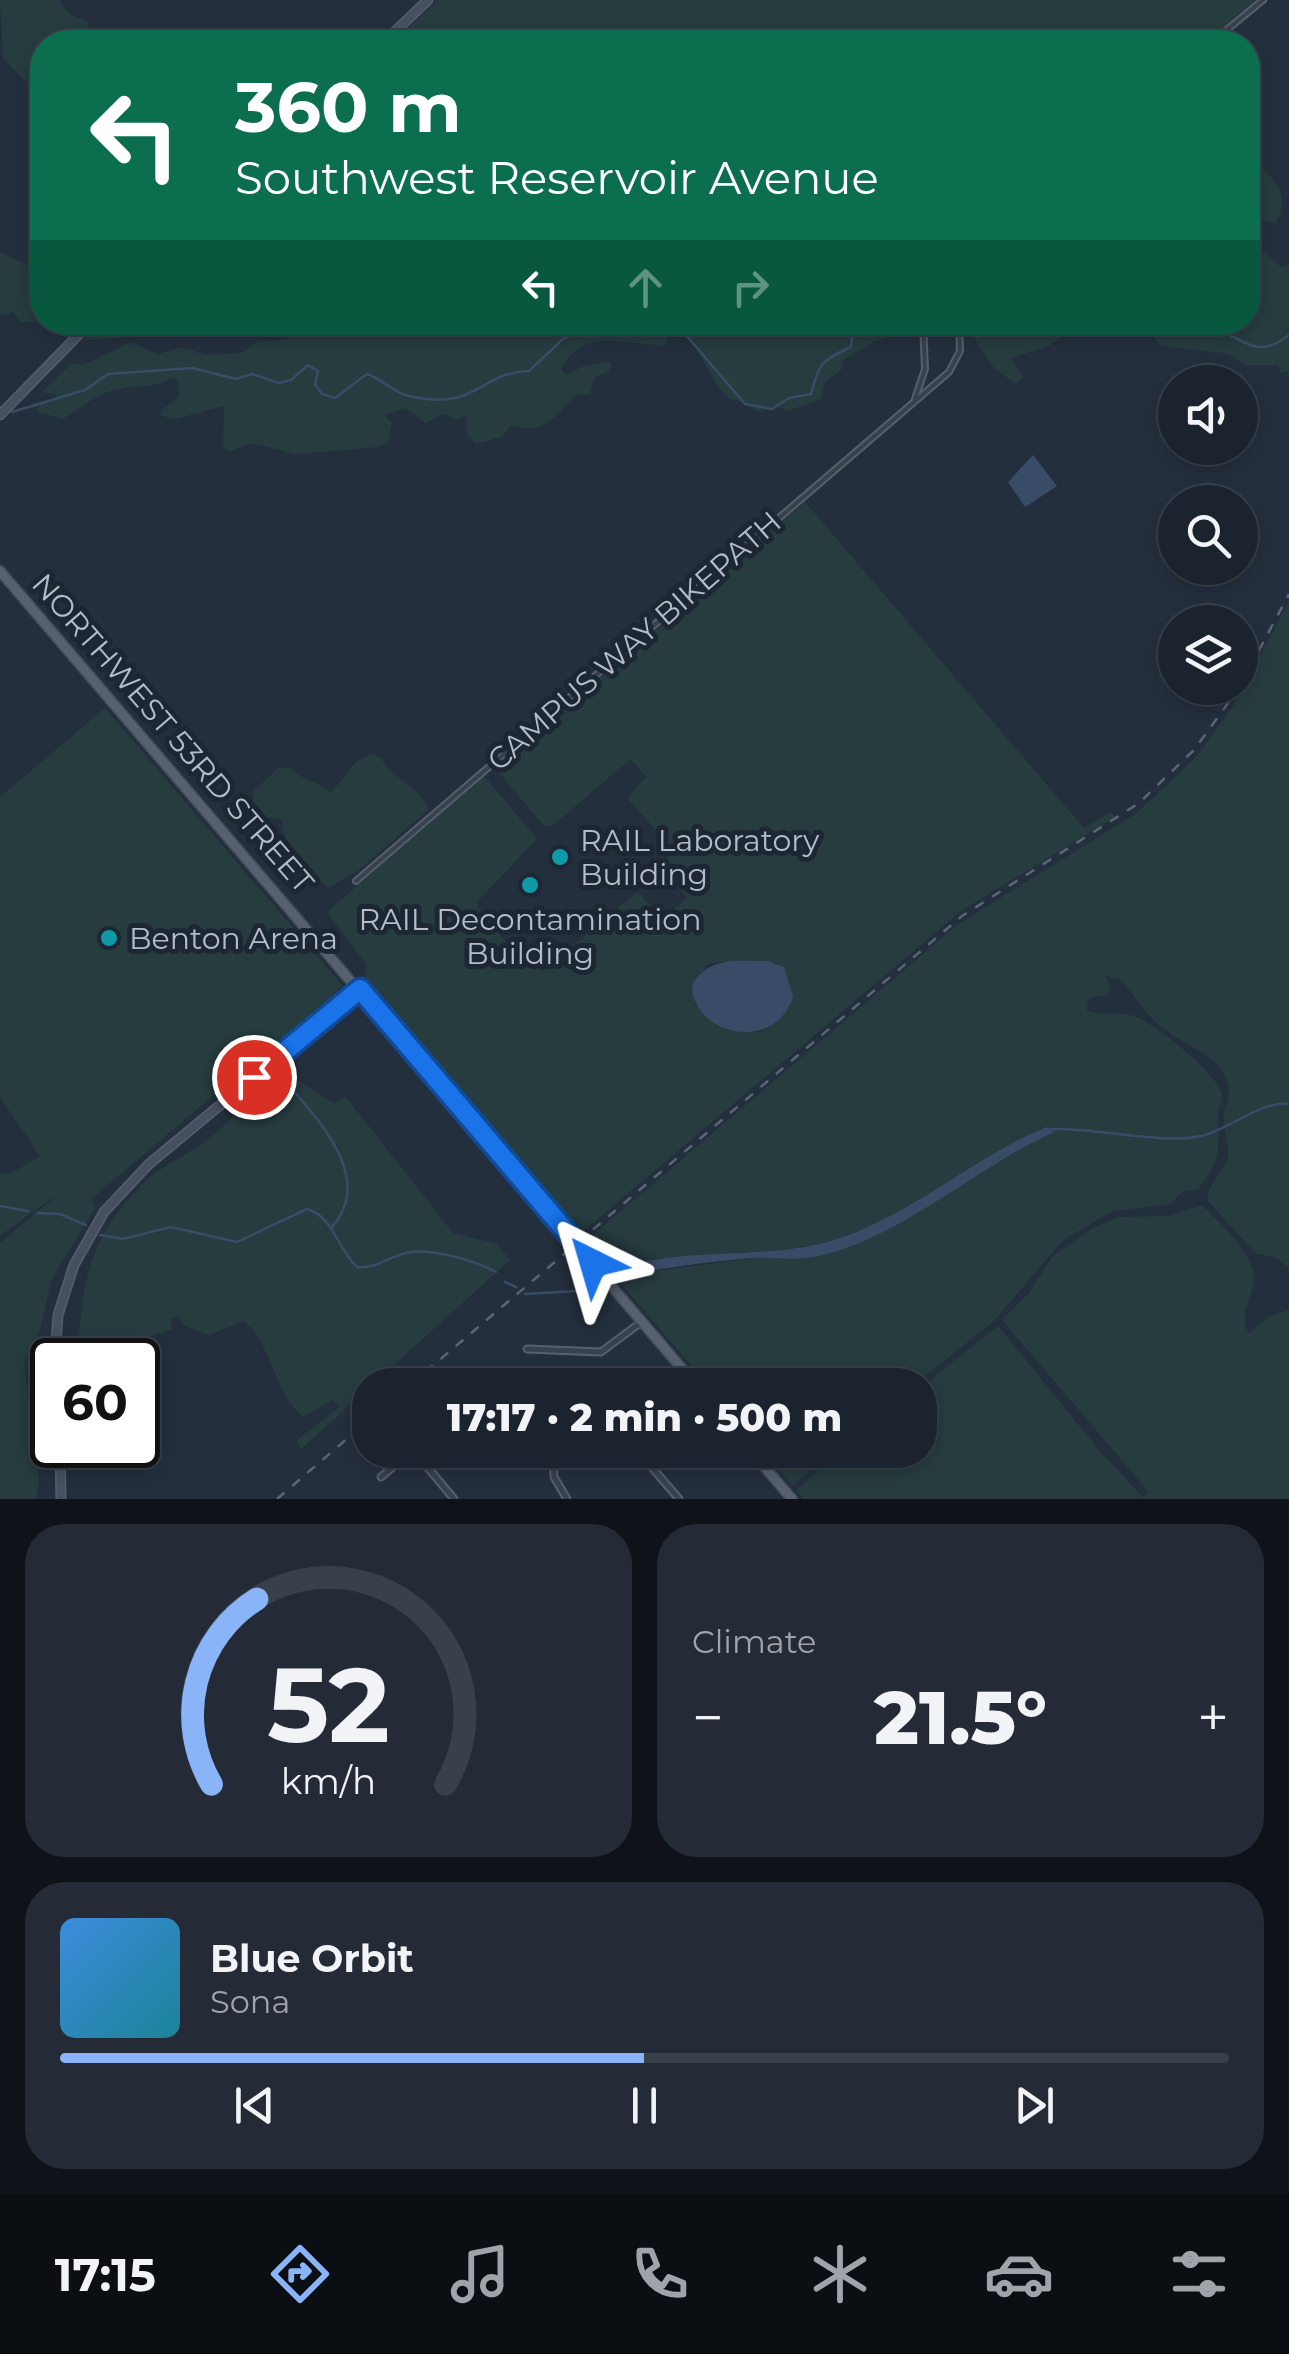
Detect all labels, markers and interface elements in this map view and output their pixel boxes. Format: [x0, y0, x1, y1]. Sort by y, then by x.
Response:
text: 360 m [235, 64, 462, 150]
icon: left [70, 70, 200, 200]
text: Southwest Reservoir Avenue [235, 150, 879, 205]
icon: left [513, 260, 568, 315]
icon: ahead [618, 260, 673, 315]
icon: right [723, 260, 778, 315]
map controls [1158, 365, 1258, 705]
button: sound [1158, 365, 1258, 465]
button: search [1158, 485, 1258, 585]
street label: CAMPUS WAY BIKEPATH [480, 503, 788, 779]
street label: NORTHWEST 53RD STREET [24, 566, 322, 901]
button: layers [1158, 605, 1258, 705]
place label: RAIL Laboratory Building [580, 822, 820, 893]
marker: RAIL Laboratory Building [549, 846, 571, 868]
marker: RAIL Decontamination Building [519, 874, 541, 896]
place label: RAIL Decontamination Building [359, 901, 701, 972]
place label: Benton Arena [129, 920, 338, 957]
marker: Benton Arena [98, 927, 120, 949]
pin [212, 1035, 297, 1120]
icon: arrive [227, 1050, 282, 1105]
position arrow [541, 1211, 645, 1315]
speed limit sign: 60 [30, 1338, 160, 1468]
text: 17:17 · 2 min · 500 m [447, 1394, 842, 1441]
text: Climate [692, 1622, 816, 1661]
text: 52 [267, 1641, 390, 1768]
text: 21.5° [874, 1671, 1047, 1763]
text: − [692, 1684, 724, 1751]
text: + [1197, 1684, 1229, 1751]
text: km/h [281, 1759, 376, 1803]
text: Blue Orbit [210, 1935, 414, 1982]
text: Sona [210, 1982, 290, 2021]
icon: previous [227, 2078, 282, 2133]
icon: pause [617, 2078, 672, 2133]
icon: next [1007, 2078, 1062, 2133]
icon: directions [265, 2239, 335, 2309]
icon: music [445, 2239, 515, 2309]
icon: phone [625, 2239, 695, 2309]
icon: climate [805, 2239, 875, 2309]
icon: car [984, 2239, 1054, 2309]
icon: filters [1164, 2239, 1234, 2309]
text: 17:15 [55, 2247, 156, 2302]

